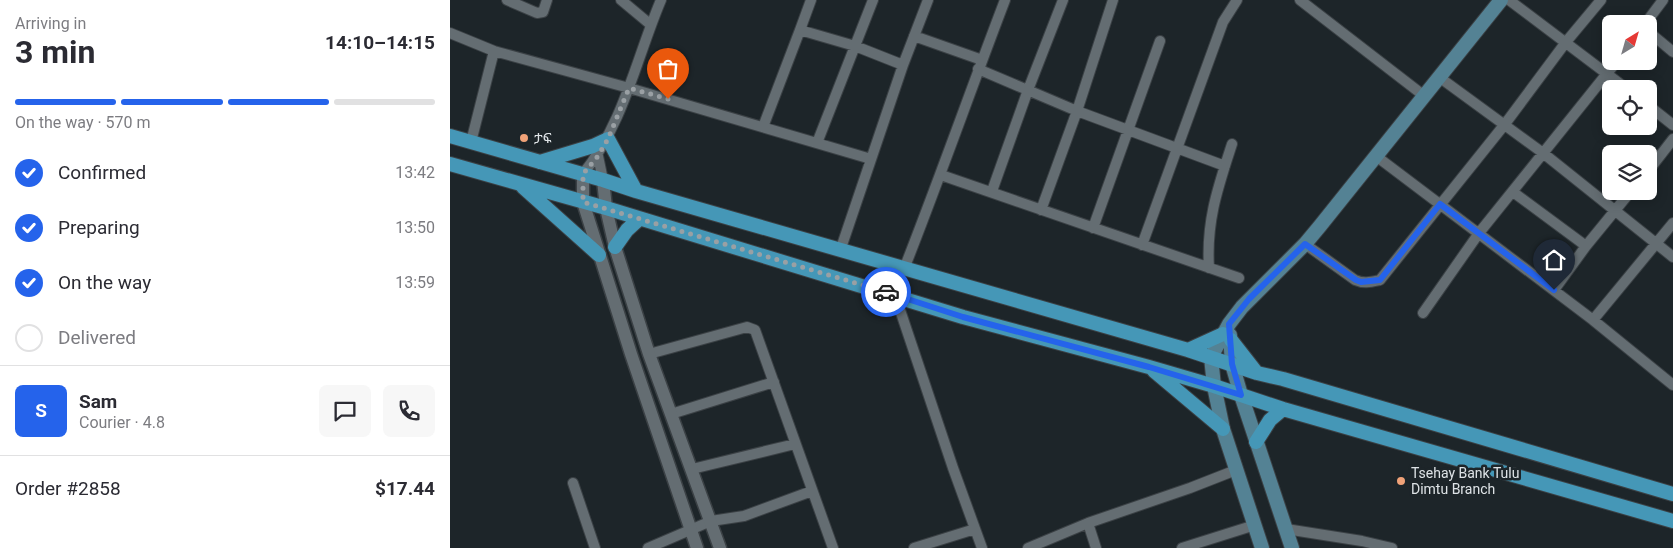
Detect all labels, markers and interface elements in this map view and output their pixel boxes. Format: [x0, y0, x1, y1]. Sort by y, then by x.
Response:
text: Arriving in [15, 14, 86, 33]
north arrow [1602, 15, 1658, 70]
map controls [1602, 15, 1657, 200]
text: 14:10–14:15 [325, 31, 435, 54]
text: 3 min [15, 33, 95, 71]
pin [647, 48, 689, 99]
icon: bag [654, 55, 682, 83]
button: locate [1602, 80, 1657, 135]
text: On the way · 570 m [15, 113, 151, 132]
place label: ታፍ [534, 130, 552, 146]
marker: ታፍ [518, 132, 530, 144]
button: layers [1602, 145, 1657, 200]
icon: check [15, 159, 43, 187]
text: Confirmed [58, 161, 146, 184]
text: 13:42 [395, 163, 435, 182]
icon: check [15, 214, 43, 242]
text: Preparing [58, 216, 140, 239]
text: 13:50 [395, 218, 435, 237]
pin [1533, 239, 1575, 290]
icon: home [1540, 246, 1568, 274]
courier [861, 267, 911, 317]
icon: check [15, 269, 43, 297]
text: On the way [58, 271, 151, 294]
text: 13:59 [395, 273, 435, 292]
icon: car [872, 278, 900, 306]
text: Delivered [58, 326, 136, 349]
button: chat [319, 385, 371, 437]
button: phone [383, 385, 435, 437]
text: Sam [79, 390, 117, 413]
text: S [35, 399, 47, 422]
text: Courier · 4.8 [79, 413, 165, 432]
place label: Tsehay Bank Tulu Dimtu Branch [1411, 465, 1519, 497]
marker: Tsehay Bank Tulu Dimtu Branch [1395, 475, 1407, 487]
text: Order #2858 [15, 477, 121, 500]
text: $17.44 [375, 477, 435, 500]

